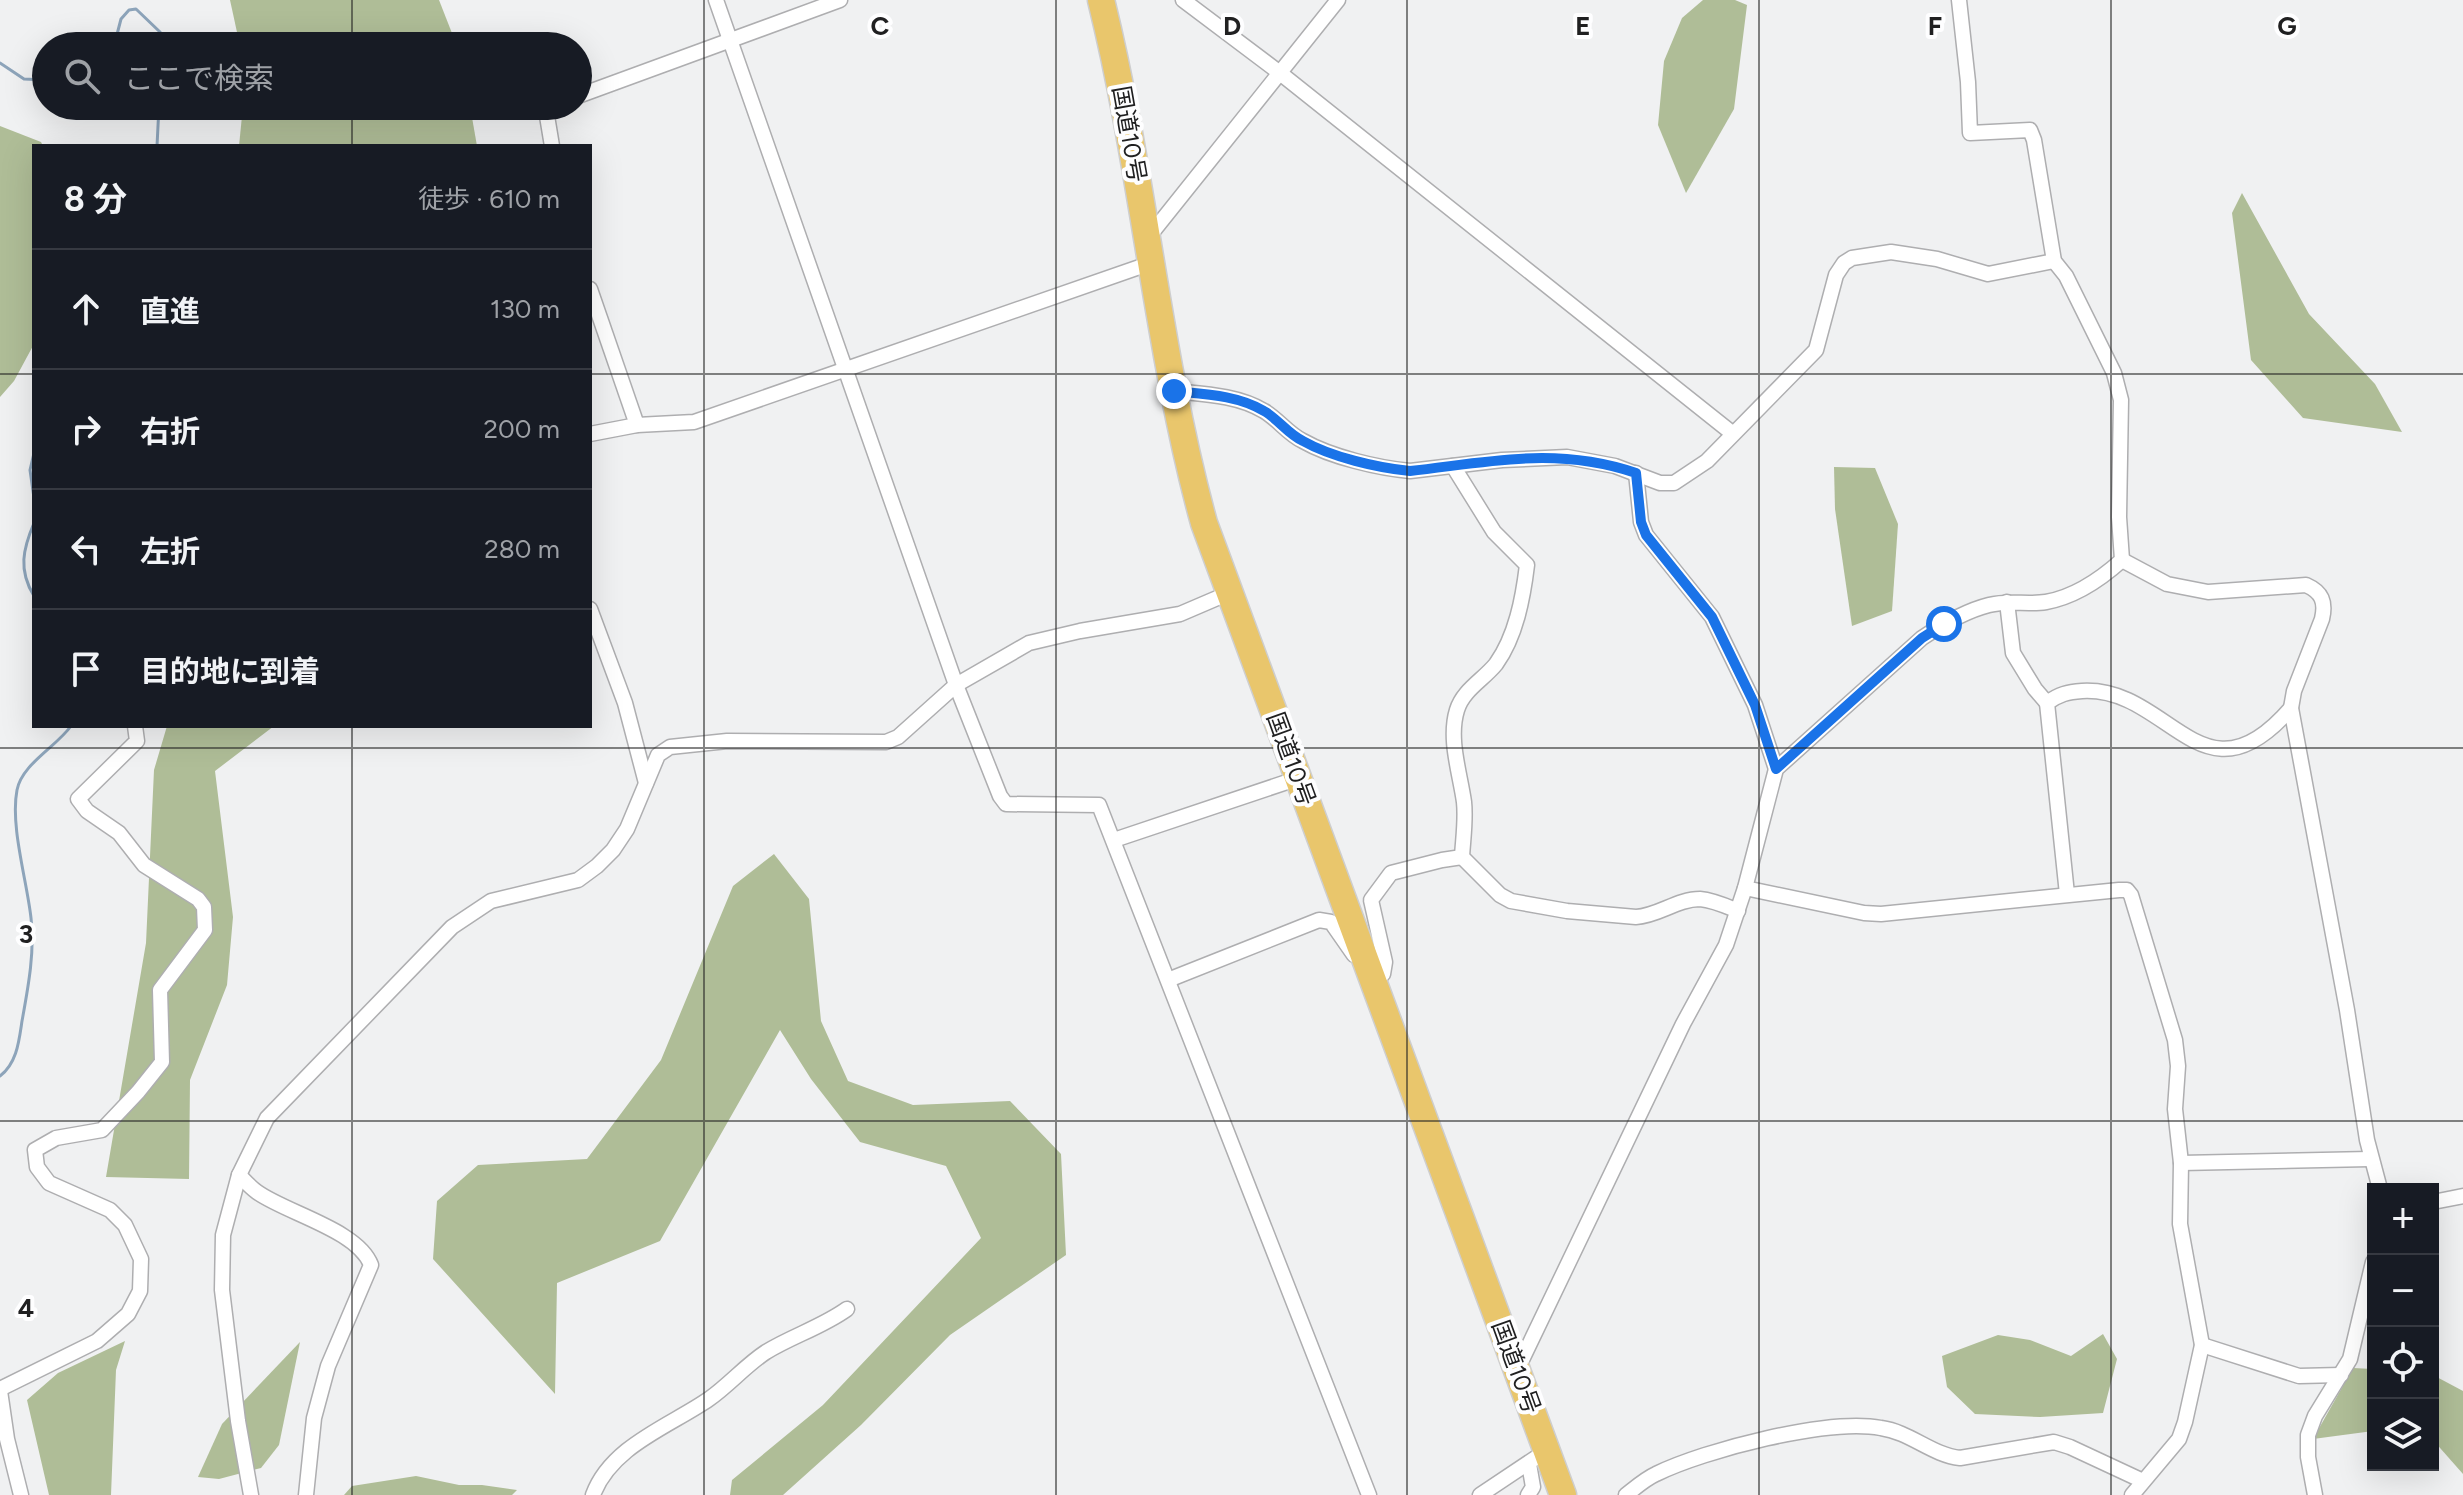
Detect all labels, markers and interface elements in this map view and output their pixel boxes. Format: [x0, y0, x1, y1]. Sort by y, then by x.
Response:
text: C [871, 10, 890, 42]
text: D [1223, 10, 1241, 42]
text: E [1575, 10, 1591, 42]
text: F [1928, 10, 1942, 42]
text: G [2277, 10, 2297, 42]
search box [32, 32, 592, 120]
icon: search [60, 54, 104, 98]
text: ここで検索 [124, 60, 274, 97]
street label: 国道10号 [1107, 83, 1152, 184]
text: 8 分 [64, 179, 127, 220]
text: 徒歩 · 610 m [418, 183, 560, 215]
icon: ahead [64, 287, 108, 331]
text: 直進 [140, 293, 200, 330]
text: 130 m [490, 293, 560, 325]
route end [1156, 373, 1192, 409]
icon: right [64, 407, 108, 451]
text: 右折 [140, 413, 200, 450]
text: 200 m [484, 413, 560, 445]
icon: left [64, 527, 108, 571]
text: 左折 [140, 533, 200, 570]
text: 280 m [484, 533, 560, 565]
route start [1926, 606, 1962, 642]
icon: arrive [64, 647, 108, 691]
text: 目的地に到着 [140, 653, 320, 690]
street label: 国道10号 [1261, 708, 1322, 810]
text: 3 [19, 918, 33, 950]
map controls [2367, 1183, 2439, 1471]
button: + [2367, 1183, 2439, 1255]
button: − [2367, 1255, 2439, 1327]
text: 4 [18, 1292, 34, 1324]
street label: 国道10号 [1486, 1316, 1547, 1418]
button: locate [2367, 1327, 2439, 1399]
button: layers [2367, 1399, 2439, 1471]

